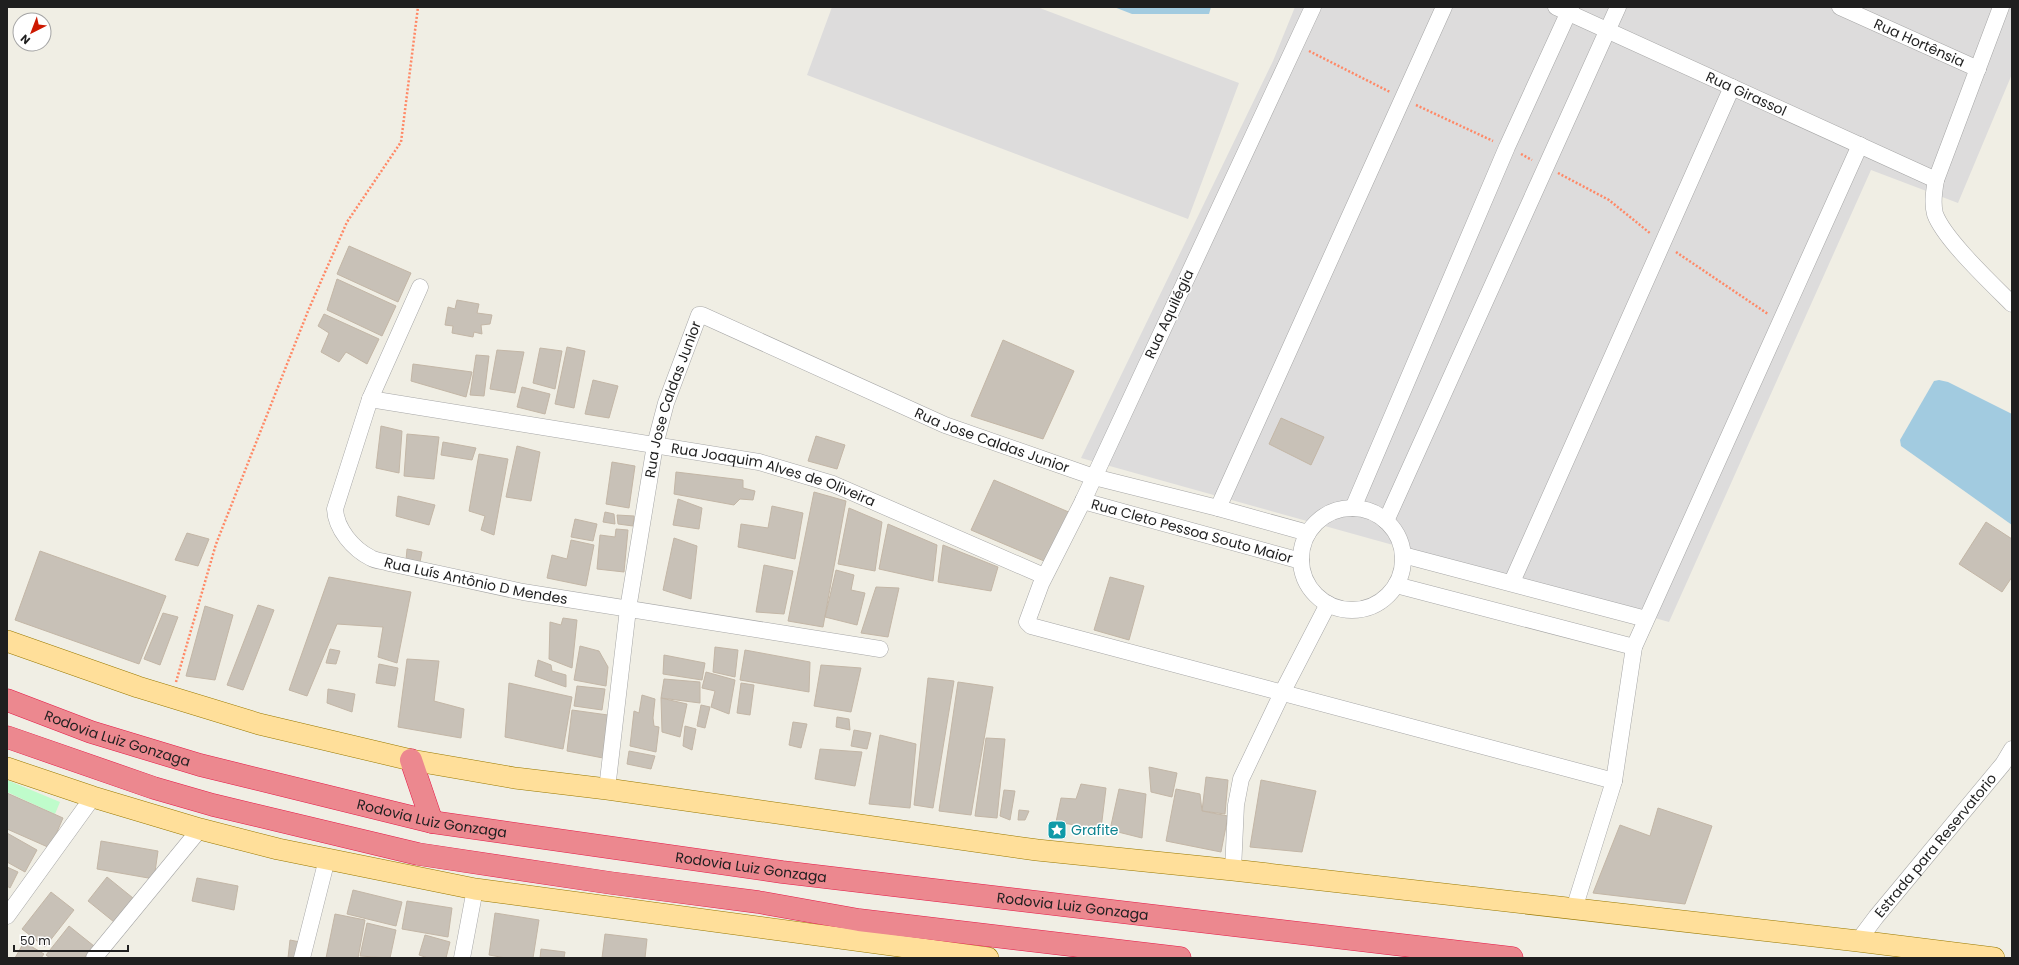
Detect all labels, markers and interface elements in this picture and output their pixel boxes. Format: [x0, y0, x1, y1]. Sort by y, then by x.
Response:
north arrow [12, 12, 52, 52]
street label: Rua Hortênsia [1871, 14, 1968, 72]
text: N [17, 31, 34, 48]
street label: Rua Girassol [1703, 67, 1790, 121]
street label: Rua Aquilégia [1140, 266, 1198, 362]
street label: Rua Jose Caldas Junior [640, 318, 706, 479]
street label: Rua Jose Caldas Junior [911, 403, 1072, 478]
street label: Rua Joaquim Alves de Oliveira [670, 438, 879, 511]
street label: Rua Cleto Pessoa Souto Maior [1089, 494, 1295, 568]
street label: Rua Luís Antônio D Mendes [382, 552, 569, 609]
street label: Rodovia Luiz Gonzaga [41, 705, 193, 772]
street label: Estrada para Reservatorio [1870, 769, 2001, 922]
street label: Rodovia Luiz Gonzaga [355, 794, 508, 843]
place icon: Grafite [1046, 819, 1068, 841]
place label: Grafite [1071, 820, 1119, 840]
street label: Rodovia Luiz Gonzaga [674, 847, 828, 887]
street label: Rodovia Luiz Gonzaga [996, 887, 1150, 925]
scale bar [14, 927, 128, 953]
text: 50 m [20, 932, 51, 949]

